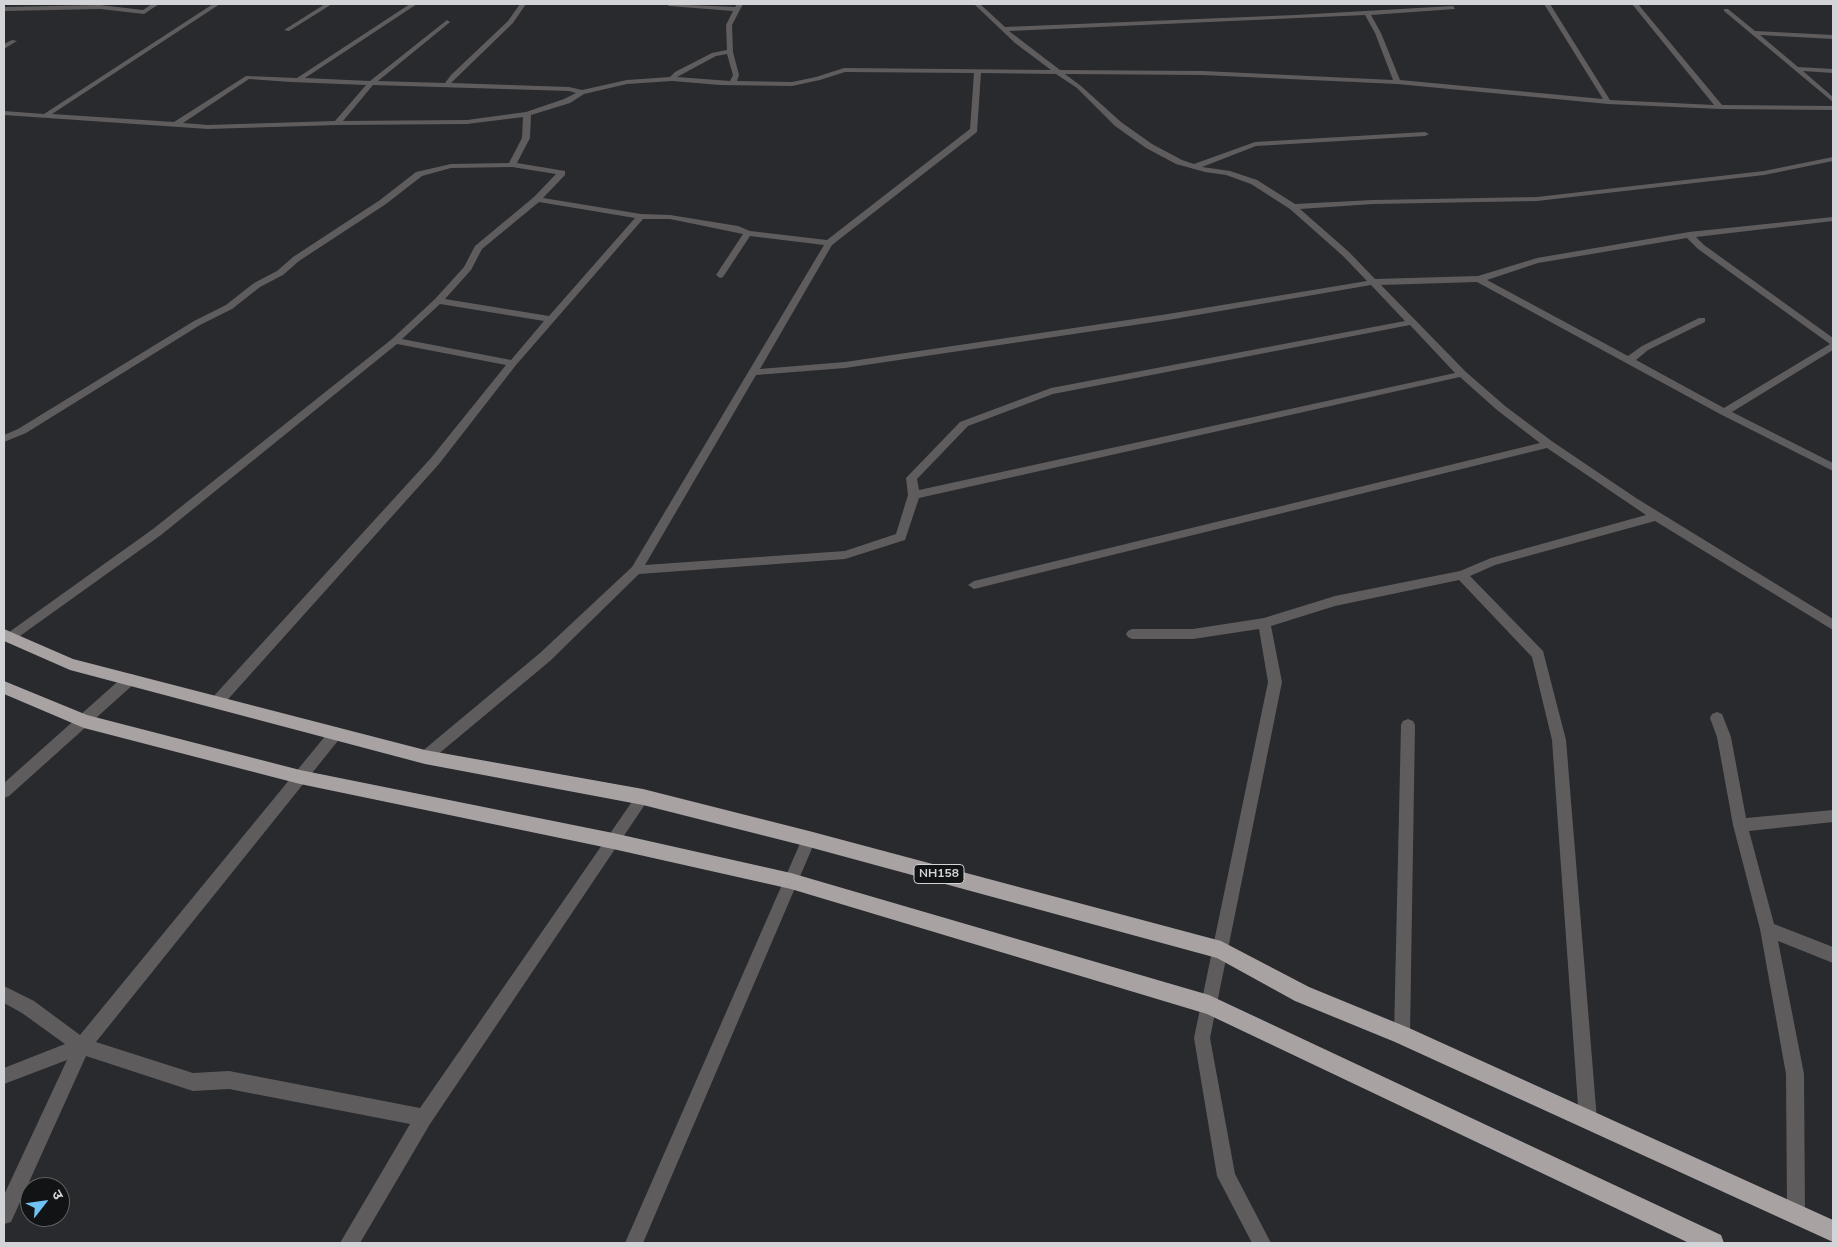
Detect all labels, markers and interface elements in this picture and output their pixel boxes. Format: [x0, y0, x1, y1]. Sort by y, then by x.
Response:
road number: NH158 [914, 864, 964, 884]
north arrow [20, 1177, 70, 1227]
text: उ [47, 1186, 68, 1203]

